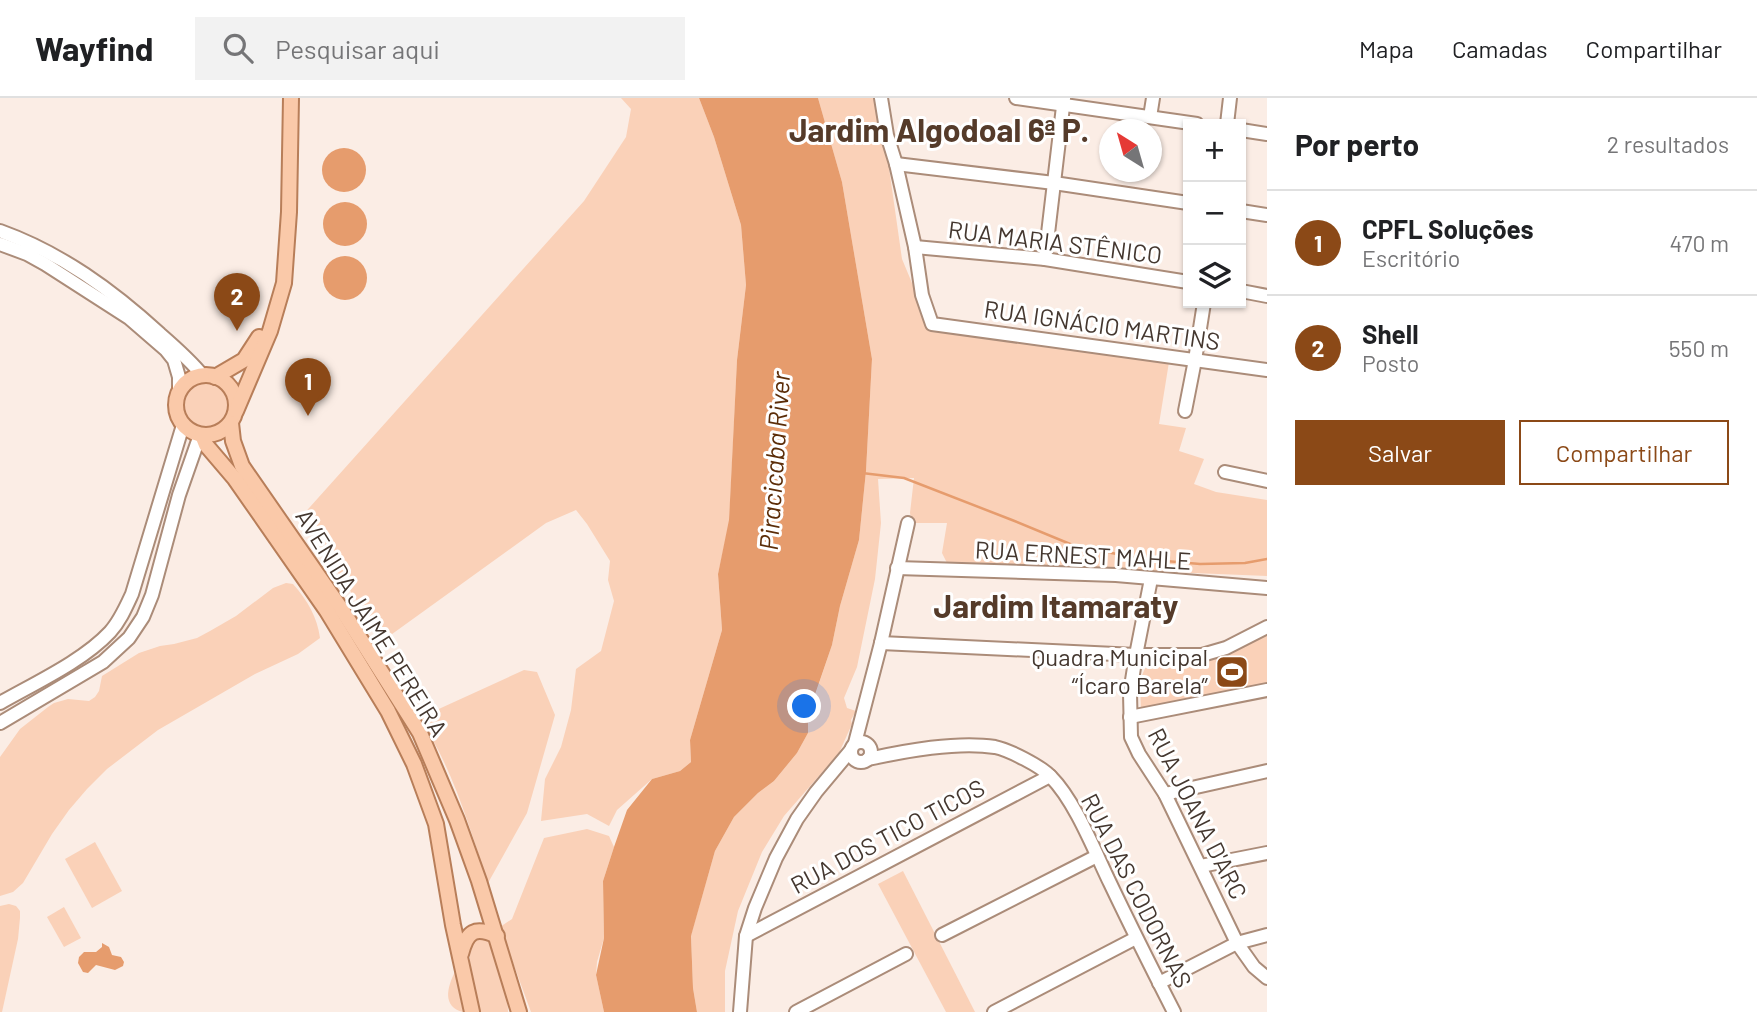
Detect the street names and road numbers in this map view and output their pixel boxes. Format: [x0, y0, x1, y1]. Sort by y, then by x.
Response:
street label: RUA MARIA STÊNICO [947, 214, 1164, 269]
street label: RUA IGNÁCIO MARTINS [982, 294, 1222, 355]
street label: AVENIDA JAIME PEREIRA [290, 503, 454, 741]
street label: RUA ERNEST MAHLE [974, 534, 1192, 575]
street label: RUA JOANA D'ARC [1143, 723, 1254, 904]
street label: RUA DOS TICO TICOS [785, 772, 989, 899]
street label: RUA DAS CODORNAS [1076, 788, 1199, 992]

